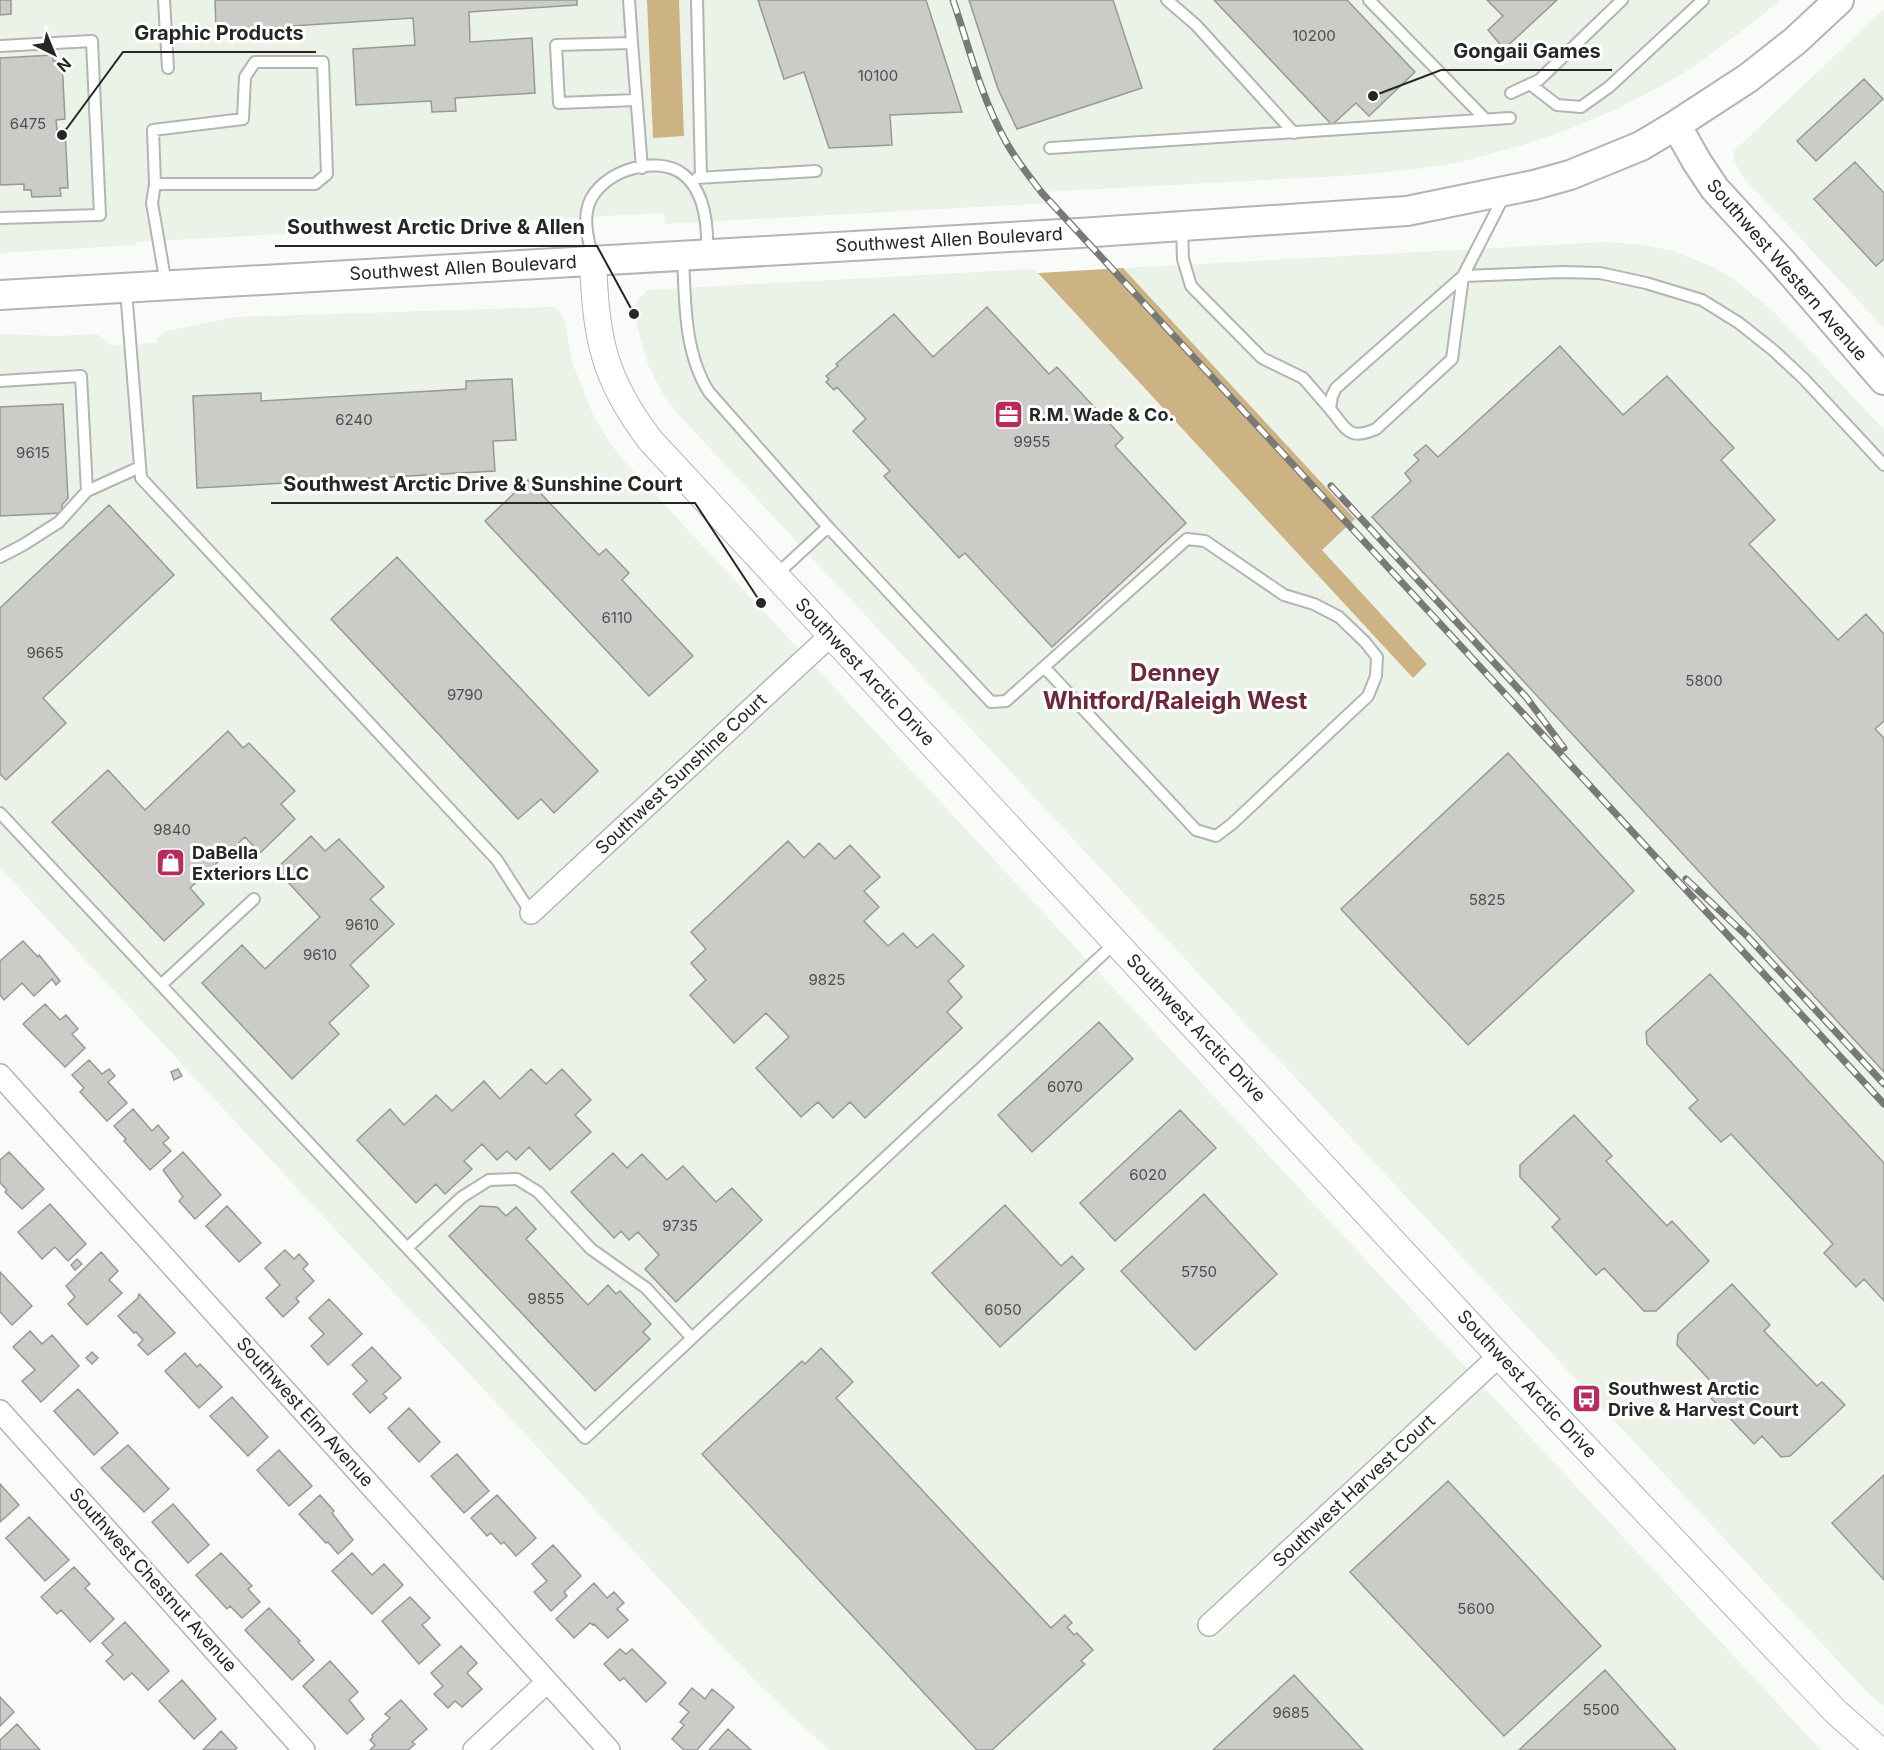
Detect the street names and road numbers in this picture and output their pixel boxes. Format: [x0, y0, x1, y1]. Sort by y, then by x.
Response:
street label: Southwest Western Avenue [1703, 175, 1872, 365]
street label: Southwest Allen Boulevard [835, 223, 1063, 256]
street label: Southwest Allen Boulevard [349, 251, 577, 284]
street label: Southwest Arctic Drive [791, 593, 939, 750]
street label: Southwest Sunshine Court [591, 689, 771, 858]
street label: Southwest Arctic Drive [1122, 949, 1270, 1106]
street label: Southwest Arctic Drive [1453, 1305, 1601, 1462]
street label: Southwest Elm Avenue [233, 1333, 378, 1491]
street label: Southwest Harvest Court [1268, 1410, 1439, 1571]
street label: Southwest Chestnut Avenue [65, 1483, 241, 1676]

